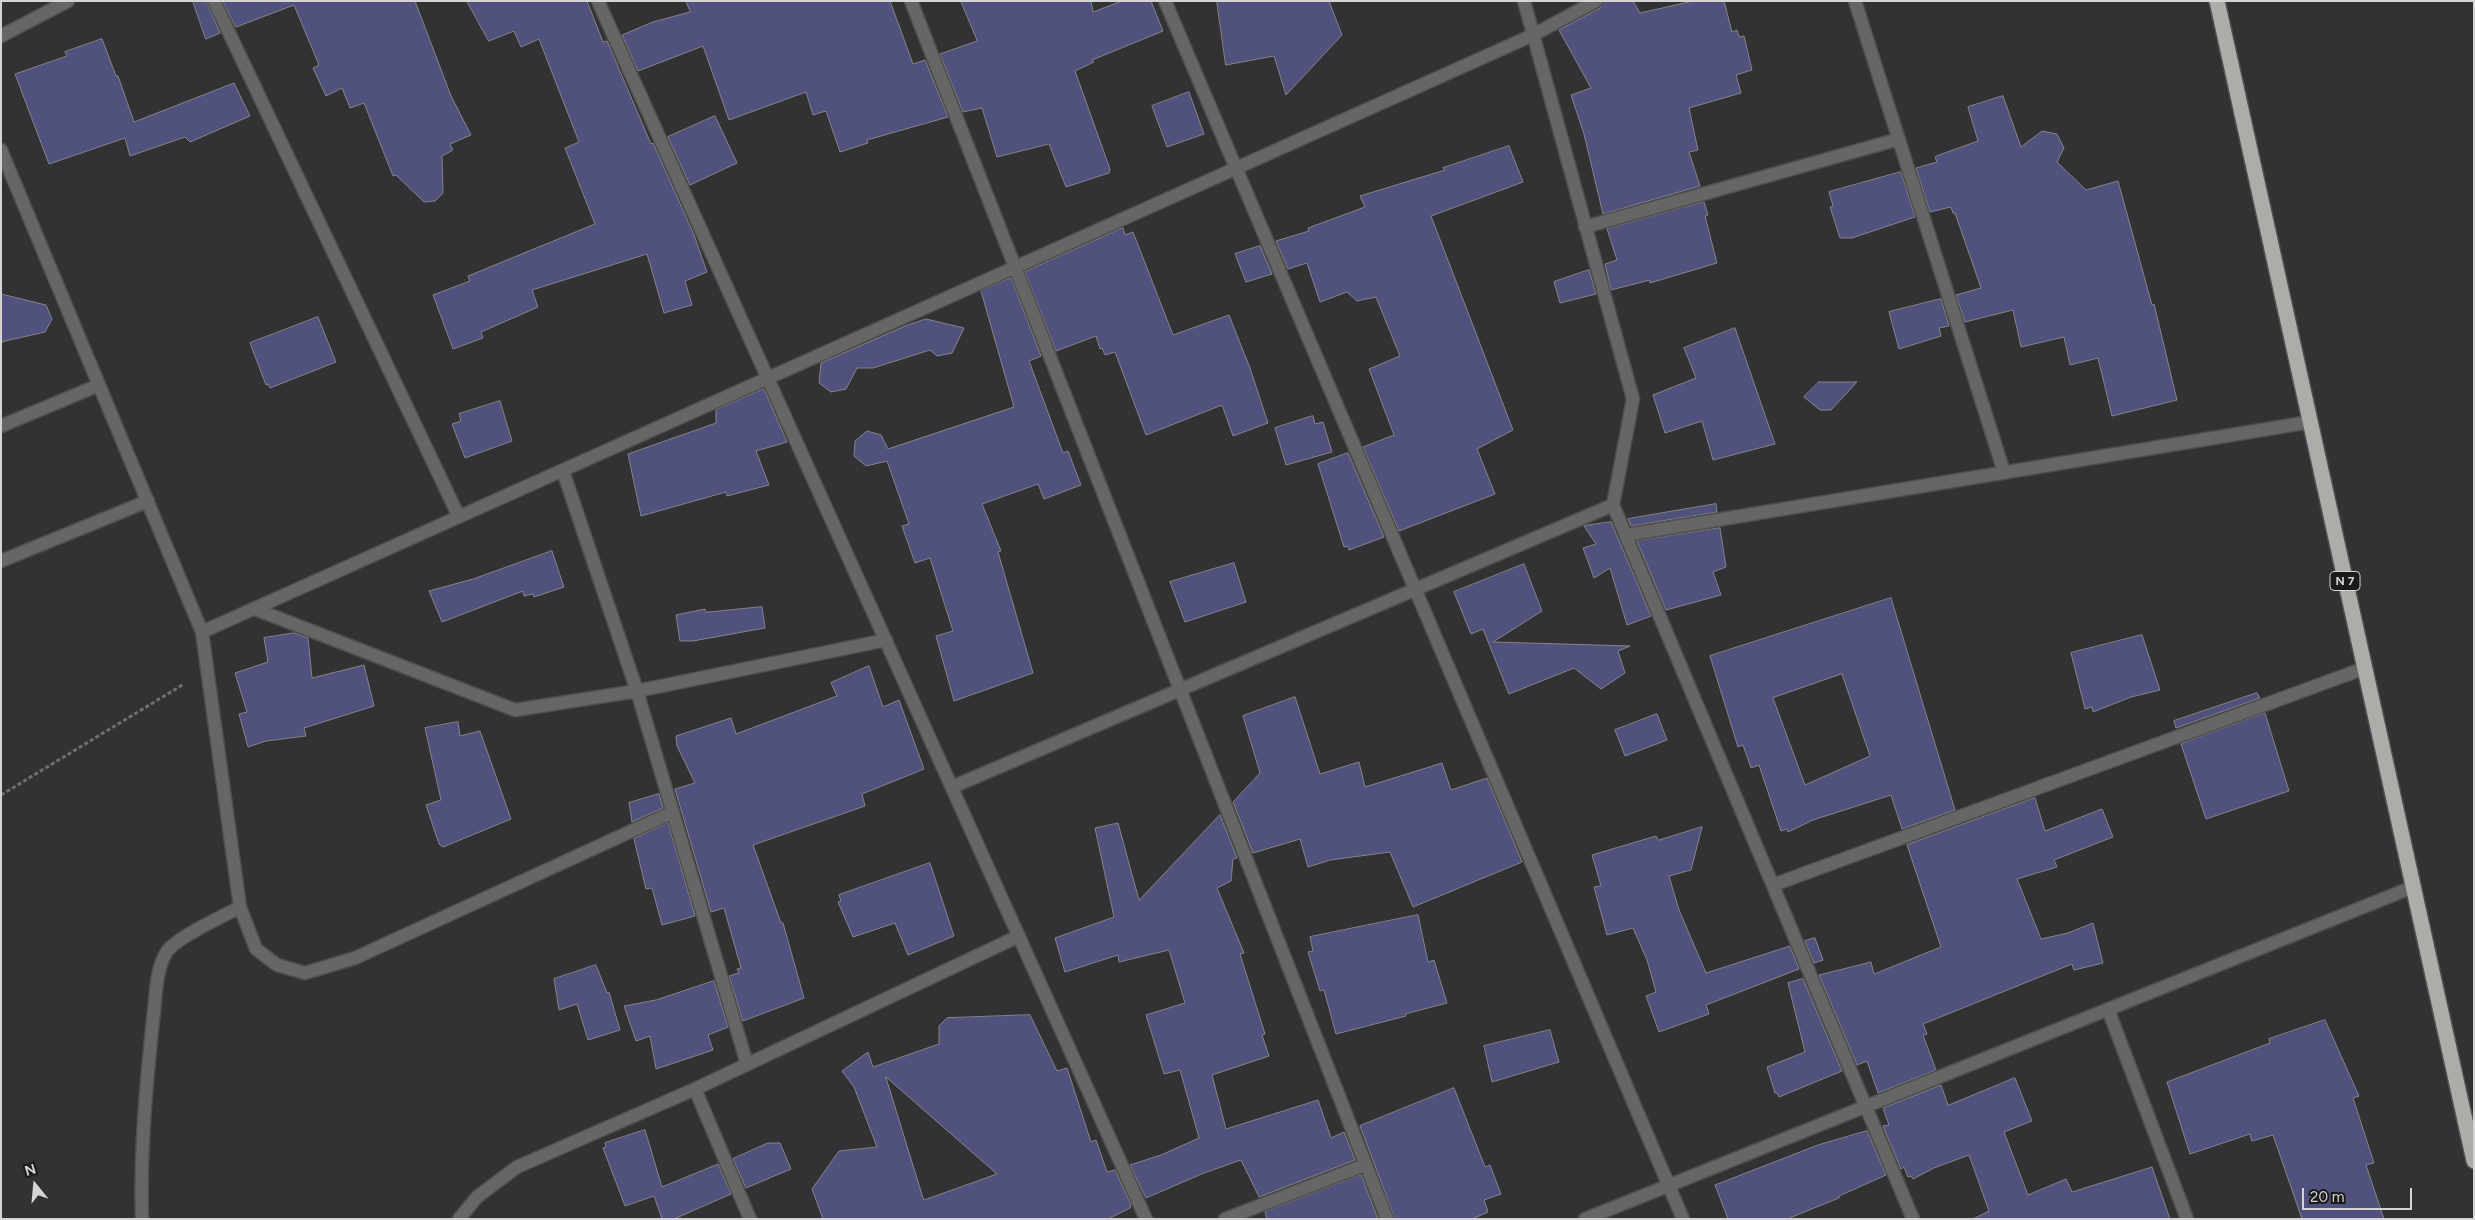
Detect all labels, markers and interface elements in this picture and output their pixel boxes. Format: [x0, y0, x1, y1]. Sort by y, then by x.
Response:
road number: N 7 [2330, 572, 2360, 590]
north arrow [10, 1160, 60, 1210]
text: N [23, 1160, 38, 1180]
scale bar [2305, 1178, 2415, 1210]
text: 20 m [2310, 1188, 2344, 1206]

